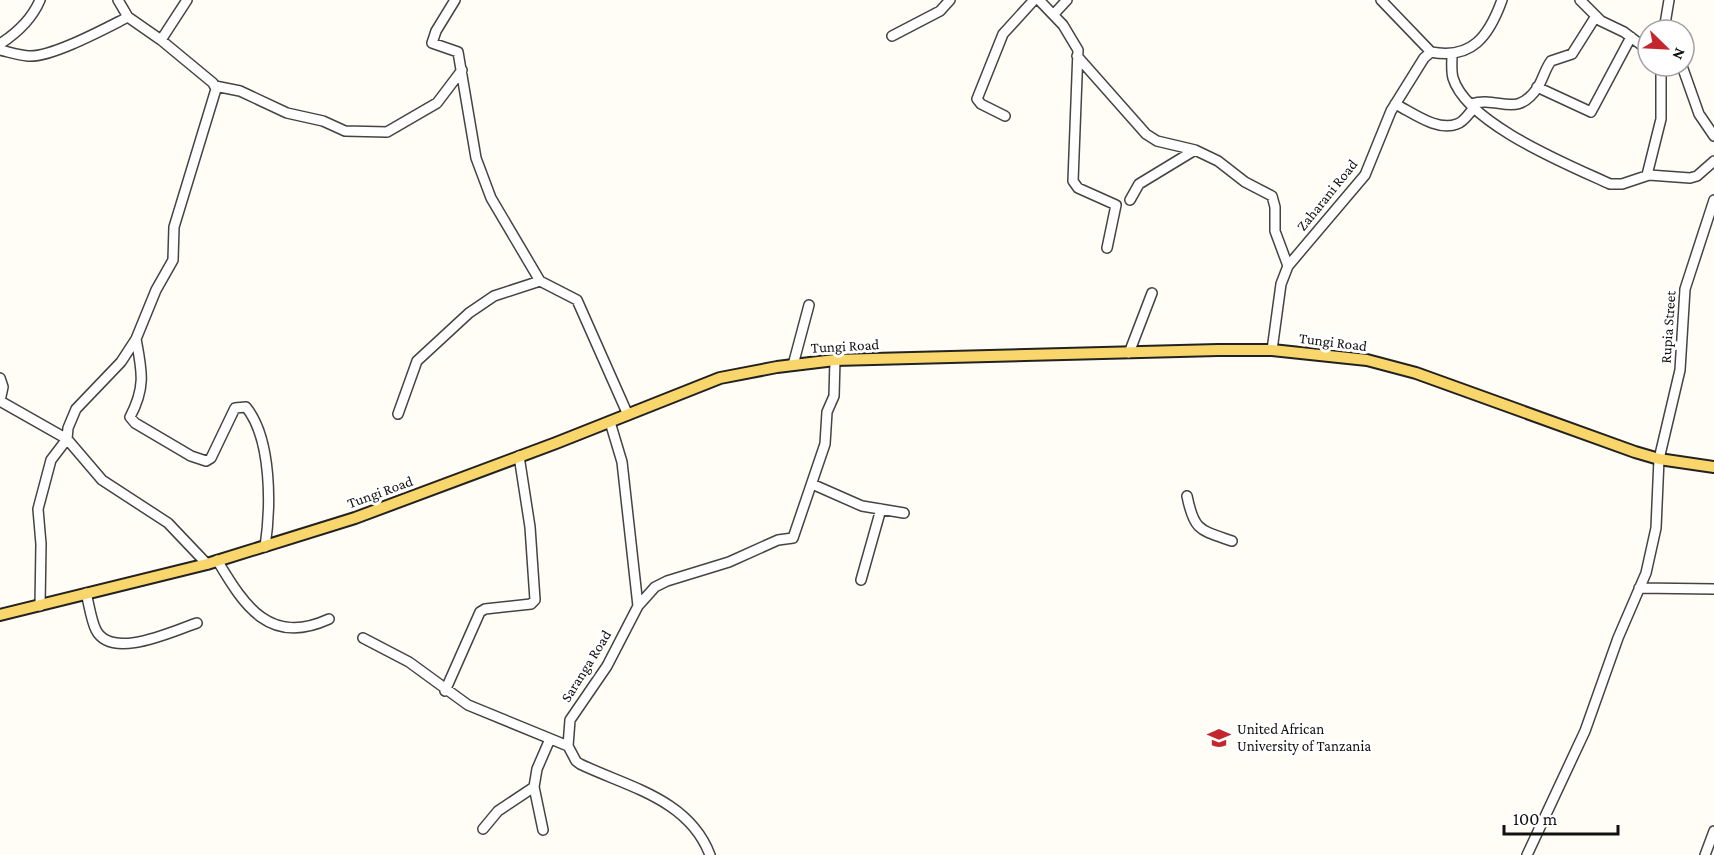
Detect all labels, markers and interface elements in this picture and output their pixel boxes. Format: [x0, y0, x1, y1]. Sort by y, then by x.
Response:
north arrow [1636, 18, 1696, 78]
text: N [1669, 45, 1689, 62]
street label: Zaharani Road [1293, 156, 1361, 234]
street label: Rupia Street [1657, 289, 1680, 364]
street label: Tungi Road [1298, 330, 1368, 355]
street label: Tungi Road [810, 336, 880, 357]
street label: Tungi Road [345, 473, 415, 512]
street label: Saranga Road [558, 627, 615, 705]
place label: United African University of Tanzania [1237, 721, 1371, 755]
school or university icon: United African University of Tanzania [1206, 725, 1232, 751]
scale bar [1504, 798, 1618, 836]
text: 100 m [1513, 809, 1558, 829]

